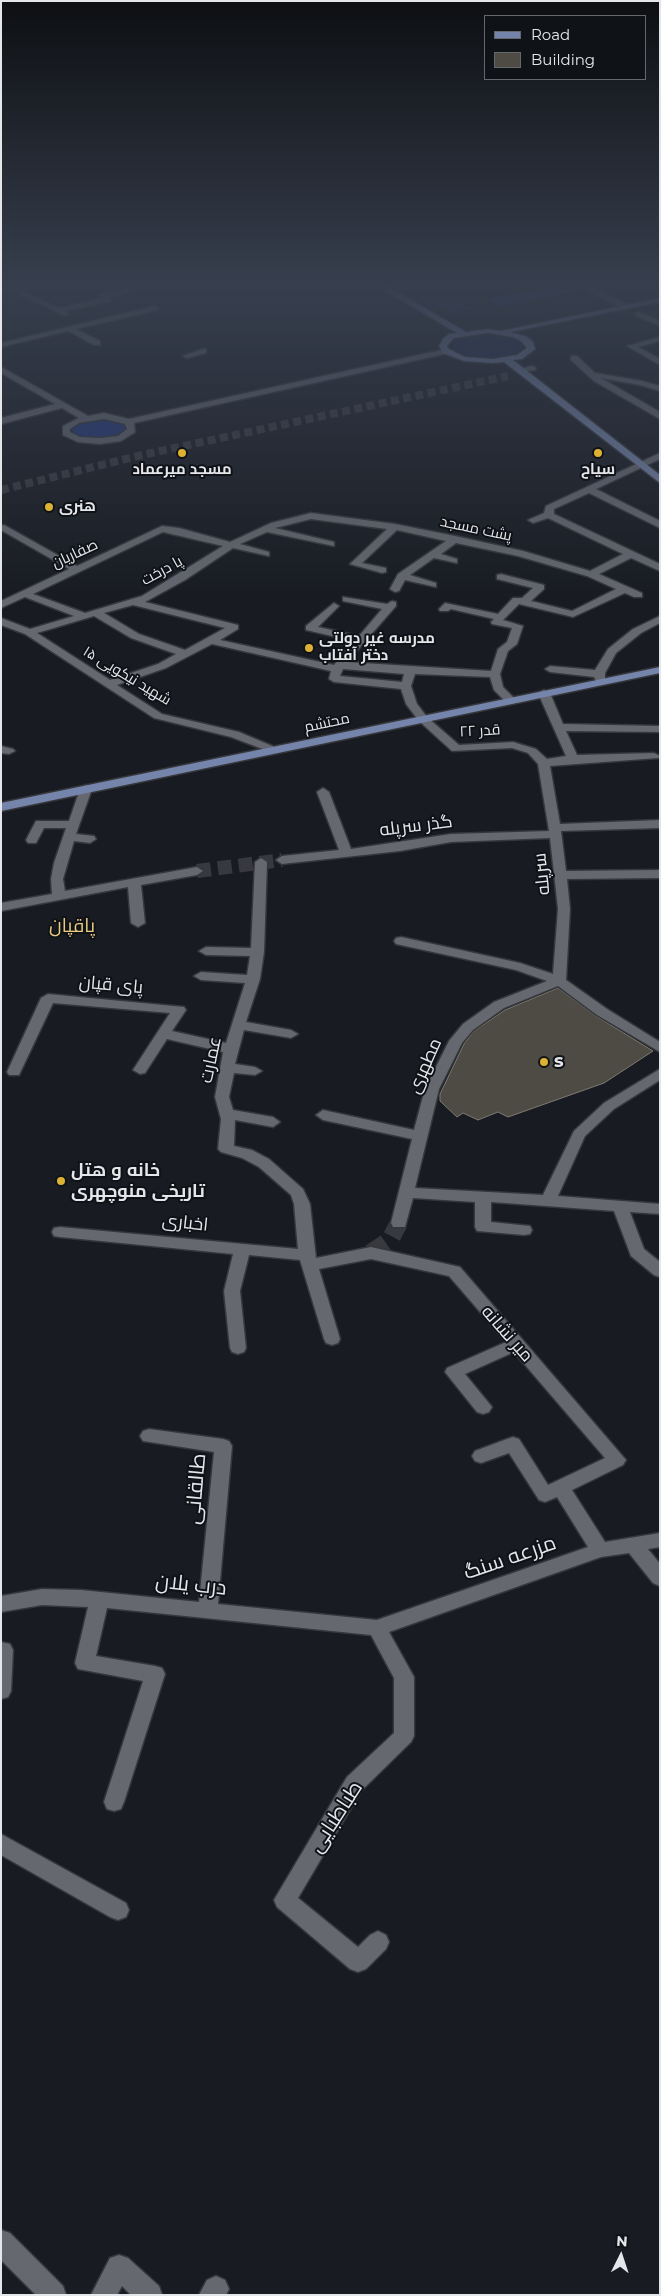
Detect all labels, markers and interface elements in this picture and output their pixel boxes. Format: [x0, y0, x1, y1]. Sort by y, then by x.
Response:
legend [483, 15, 646, 80]
text: Road [531, 25, 570, 44]
text: Building [531, 50, 595, 69]
marker: مسجد میرعماد [176, 447, 188, 459]
marker: سیاح [592, 447, 604, 459]
place label: مسجد میرعماد [132, 461, 232, 479]
place label: سیاح [581, 461, 615, 479]
place label: هنری [59, 498, 96, 516]
marker: هنری [43, 501, 55, 513]
street label: پشت مسجد [439, 513, 513, 545]
street label: صفاریان [49, 536, 101, 572]
street label: پا درخت [138, 552, 186, 590]
place label: مدرسه غیر دولتی دختر آفتاب [319, 630, 435, 665]
marker: مدرسه غیر دولتی دختر آفتاب [303, 642, 315, 654]
street label: شهید نیکویی ۱۵ [80, 643, 174, 709]
street label: محتشم [303, 709, 351, 737]
street label: قدر ۲۲ [459, 721, 501, 741]
street label: گذر سرپله [378, 811, 454, 841]
street label: سرپله [529, 852, 555, 896]
district label: پاقپان [49, 915, 95, 937]
street label: پای قپان [78, 971, 144, 999]
street label: عمارت [196, 1035, 226, 1085]
street label: مطهری [403, 1035, 447, 1097]
place label: s [554, 1051, 564, 1073]
marker: s [538, 1056, 550, 1068]
place label: خانه و هتل تاریخی منوچهری [71, 1160, 205, 1202]
marker: خانه و هتل تاریخی منوچهری [55, 1175, 67, 1187]
street label: اخباری [161, 1210, 209, 1236]
street label: میر نشانه [477, 1301, 537, 1367]
street label: طالقانی [180, 1452, 212, 1526]
street label: مزرعه سنگ [460, 1530, 560, 1586]
street label: درب یلان [154, 1569, 228, 1601]
street label: طباطبایی [304, 1777, 368, 1857]
north arrow [596, 2231, 646, 2281]
text: N [616, 2232, 628, 2250]

